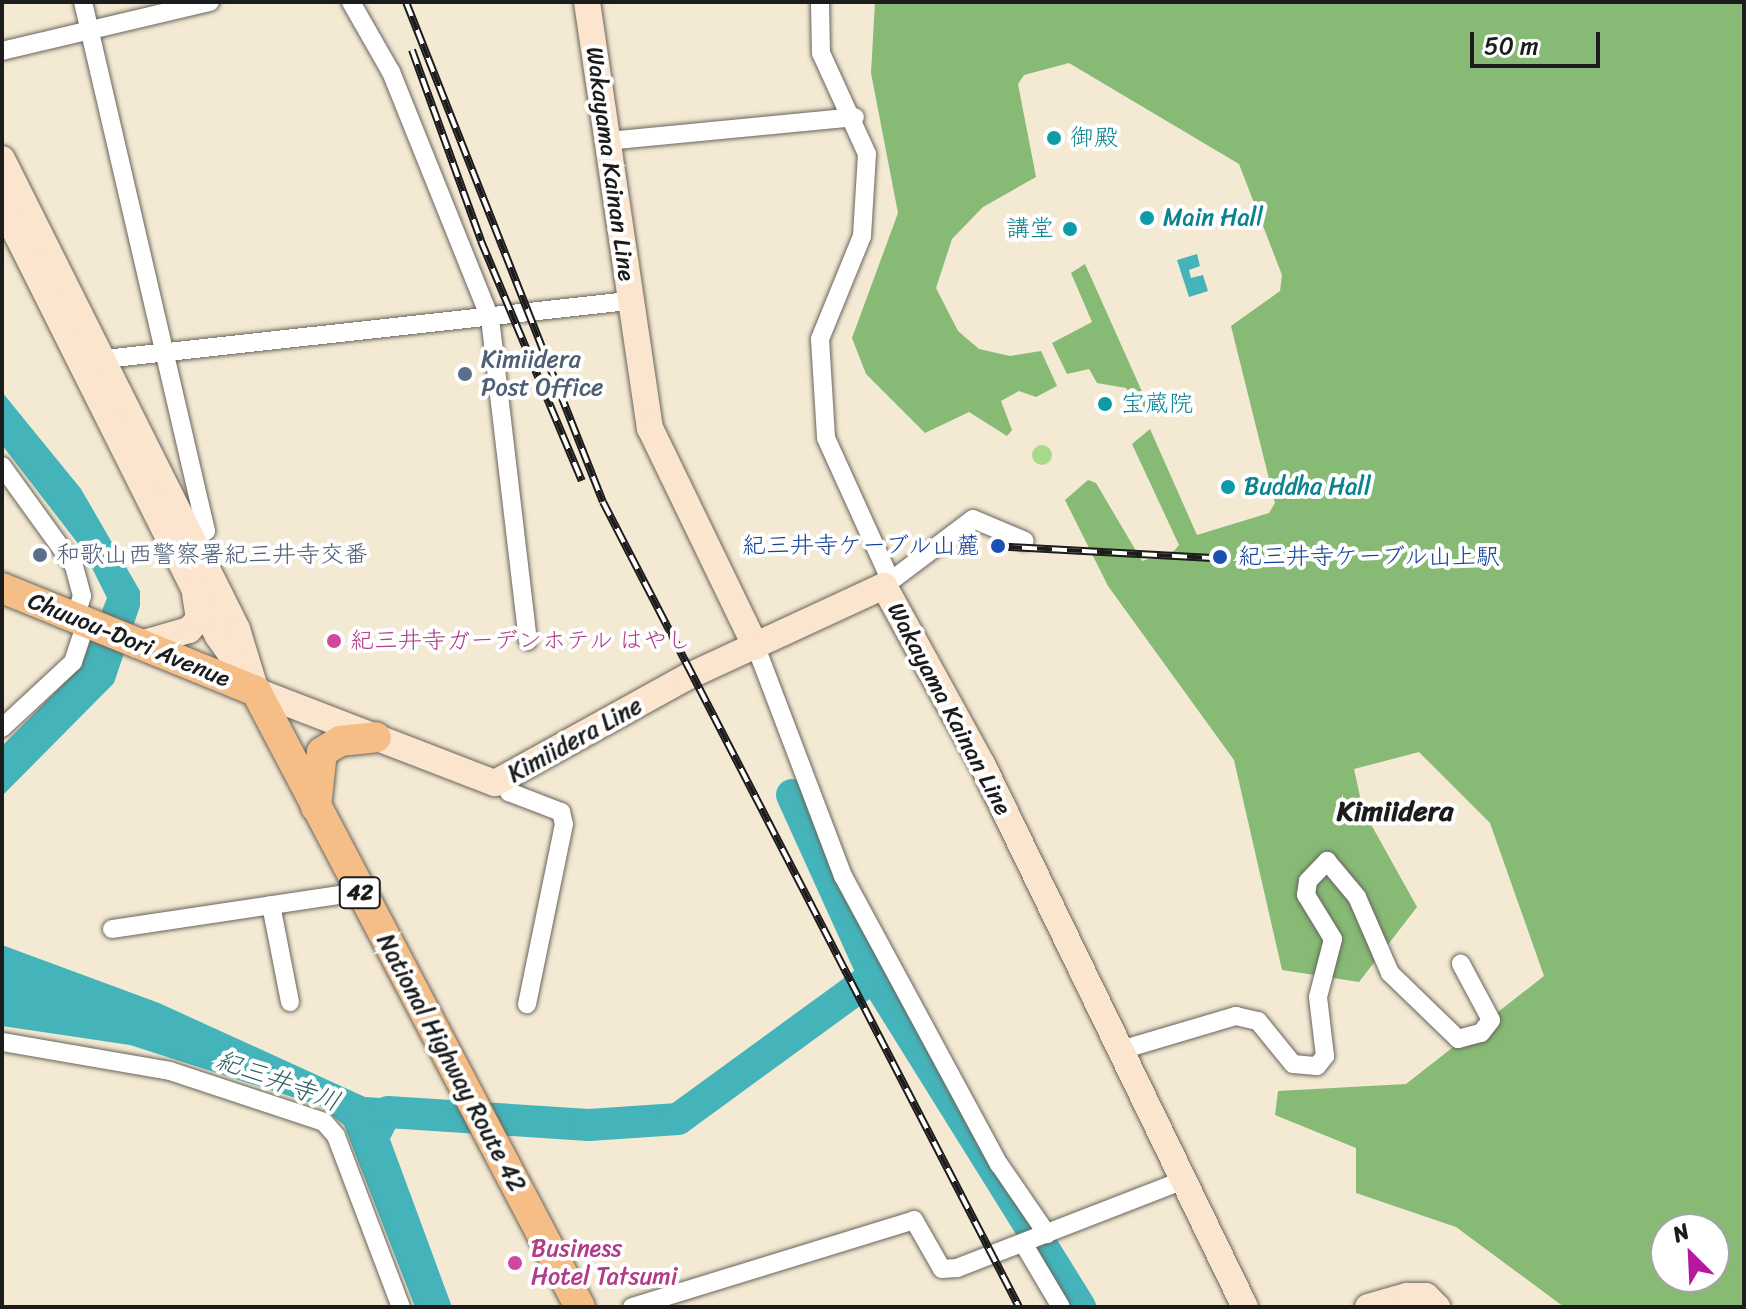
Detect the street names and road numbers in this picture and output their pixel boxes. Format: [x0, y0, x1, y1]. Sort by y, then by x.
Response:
street label: Wakayama Kainan Line [579, 45, 641, 283]
street label: Chuuou-Dori Avenue [24, 586, 234, 694]
street label: Wakayama Kainan Line [881, 598, 1017, 820]
street label: Kimiidera Line [503, 691, 647, 789]
road number: 42 [338, 875, 382, 911]
street label: National Highway Route 42 [371, 929, 531, 1197]

